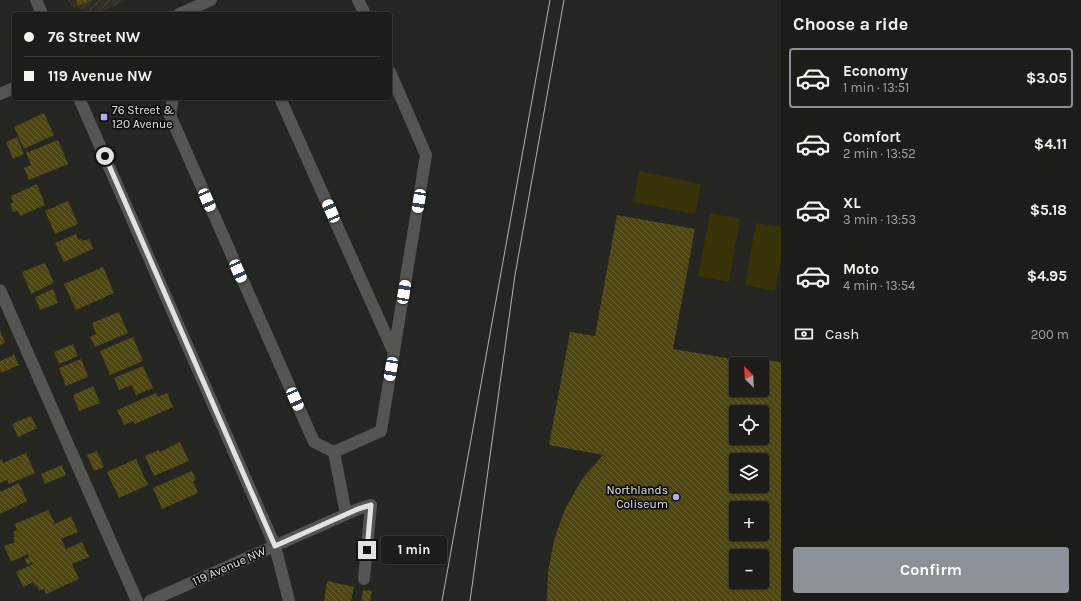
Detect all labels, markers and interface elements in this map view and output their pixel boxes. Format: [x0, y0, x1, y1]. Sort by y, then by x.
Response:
text: Choose a ride [793, 13, 908, 35]
text: 76 Street NW [48, 28, 140, 46]
icon: car [795, 60, 831, 96]
text: Economy [843, 62, 908, 80]
text: 119 Avenue NW [48, 67, 152, 85]
text: $3.05 [1026, 69, 1067, 87]
text: 1 min · 13:51 [843, 80, 909, 95]
place label: 76 Street & 120 Avenue [112, 103, 174, 131]
marker: 76 Street & 120 Avenue [99, 112, 109, 122]
icon: car [795, 126, 831, 162]
text: Comfort [843, 128, 901, 146]
text: $4.11 [1034, 135, 1067, 153]
text: 2 min · 13:52 [843, 146, 916, 161]
route start [96, 147, 114, 165]
car [197, 187, 217, 213]
car [411, 188, 427, 214]
icon: car [795, 192, 831, 228]
text: XL [843, 194, 861, 212]
car [321, 198, 341, 224]
text: $5.18 [1030, 201, 1067, 219]
text: 3 min · 13:53 [843, 212, 916, 227]
car [228, 258, 248, 284]
icon: car [795, 258, 831, 294]
text: Moto [843, 260, 879, 278]
text: $4.95 [1027, 267, 1067, 285]
text: 4 min · 13:54 [843, 278, 915, 293]
car [396, 279, 412, 305]
icon: cash [793, 323, 815, 345]
text: Cash [825, 325, 859, 343]
text: 200 m [1031, 327, 1069, 342]
car [383, 356, 399, 382]
north arrow [729, 357, 769, 397]
map controls [729, 357, 769, 589]
car [285, 386, 305, 412]
button: locate [729, 405, 769, 445]
button: layers [729, 453, 769, 493]
place label: Northlands Coliseum [607, 483, 668, 511]
marker: Northlands Coliseum [671, 492, 681, 502]
button: + [729, 501, 769, 541]
callout: 1 min [381, 536, 447, 564]
route end [358, 541, 376, 559]
text: 1 min [398, 542, 430, 557]
street label: 119 Avenue NW [190, 543, 268, 588]
button: Confirm [793, 547, 1069, 593]
button: − [729, 549, 769, 589]

